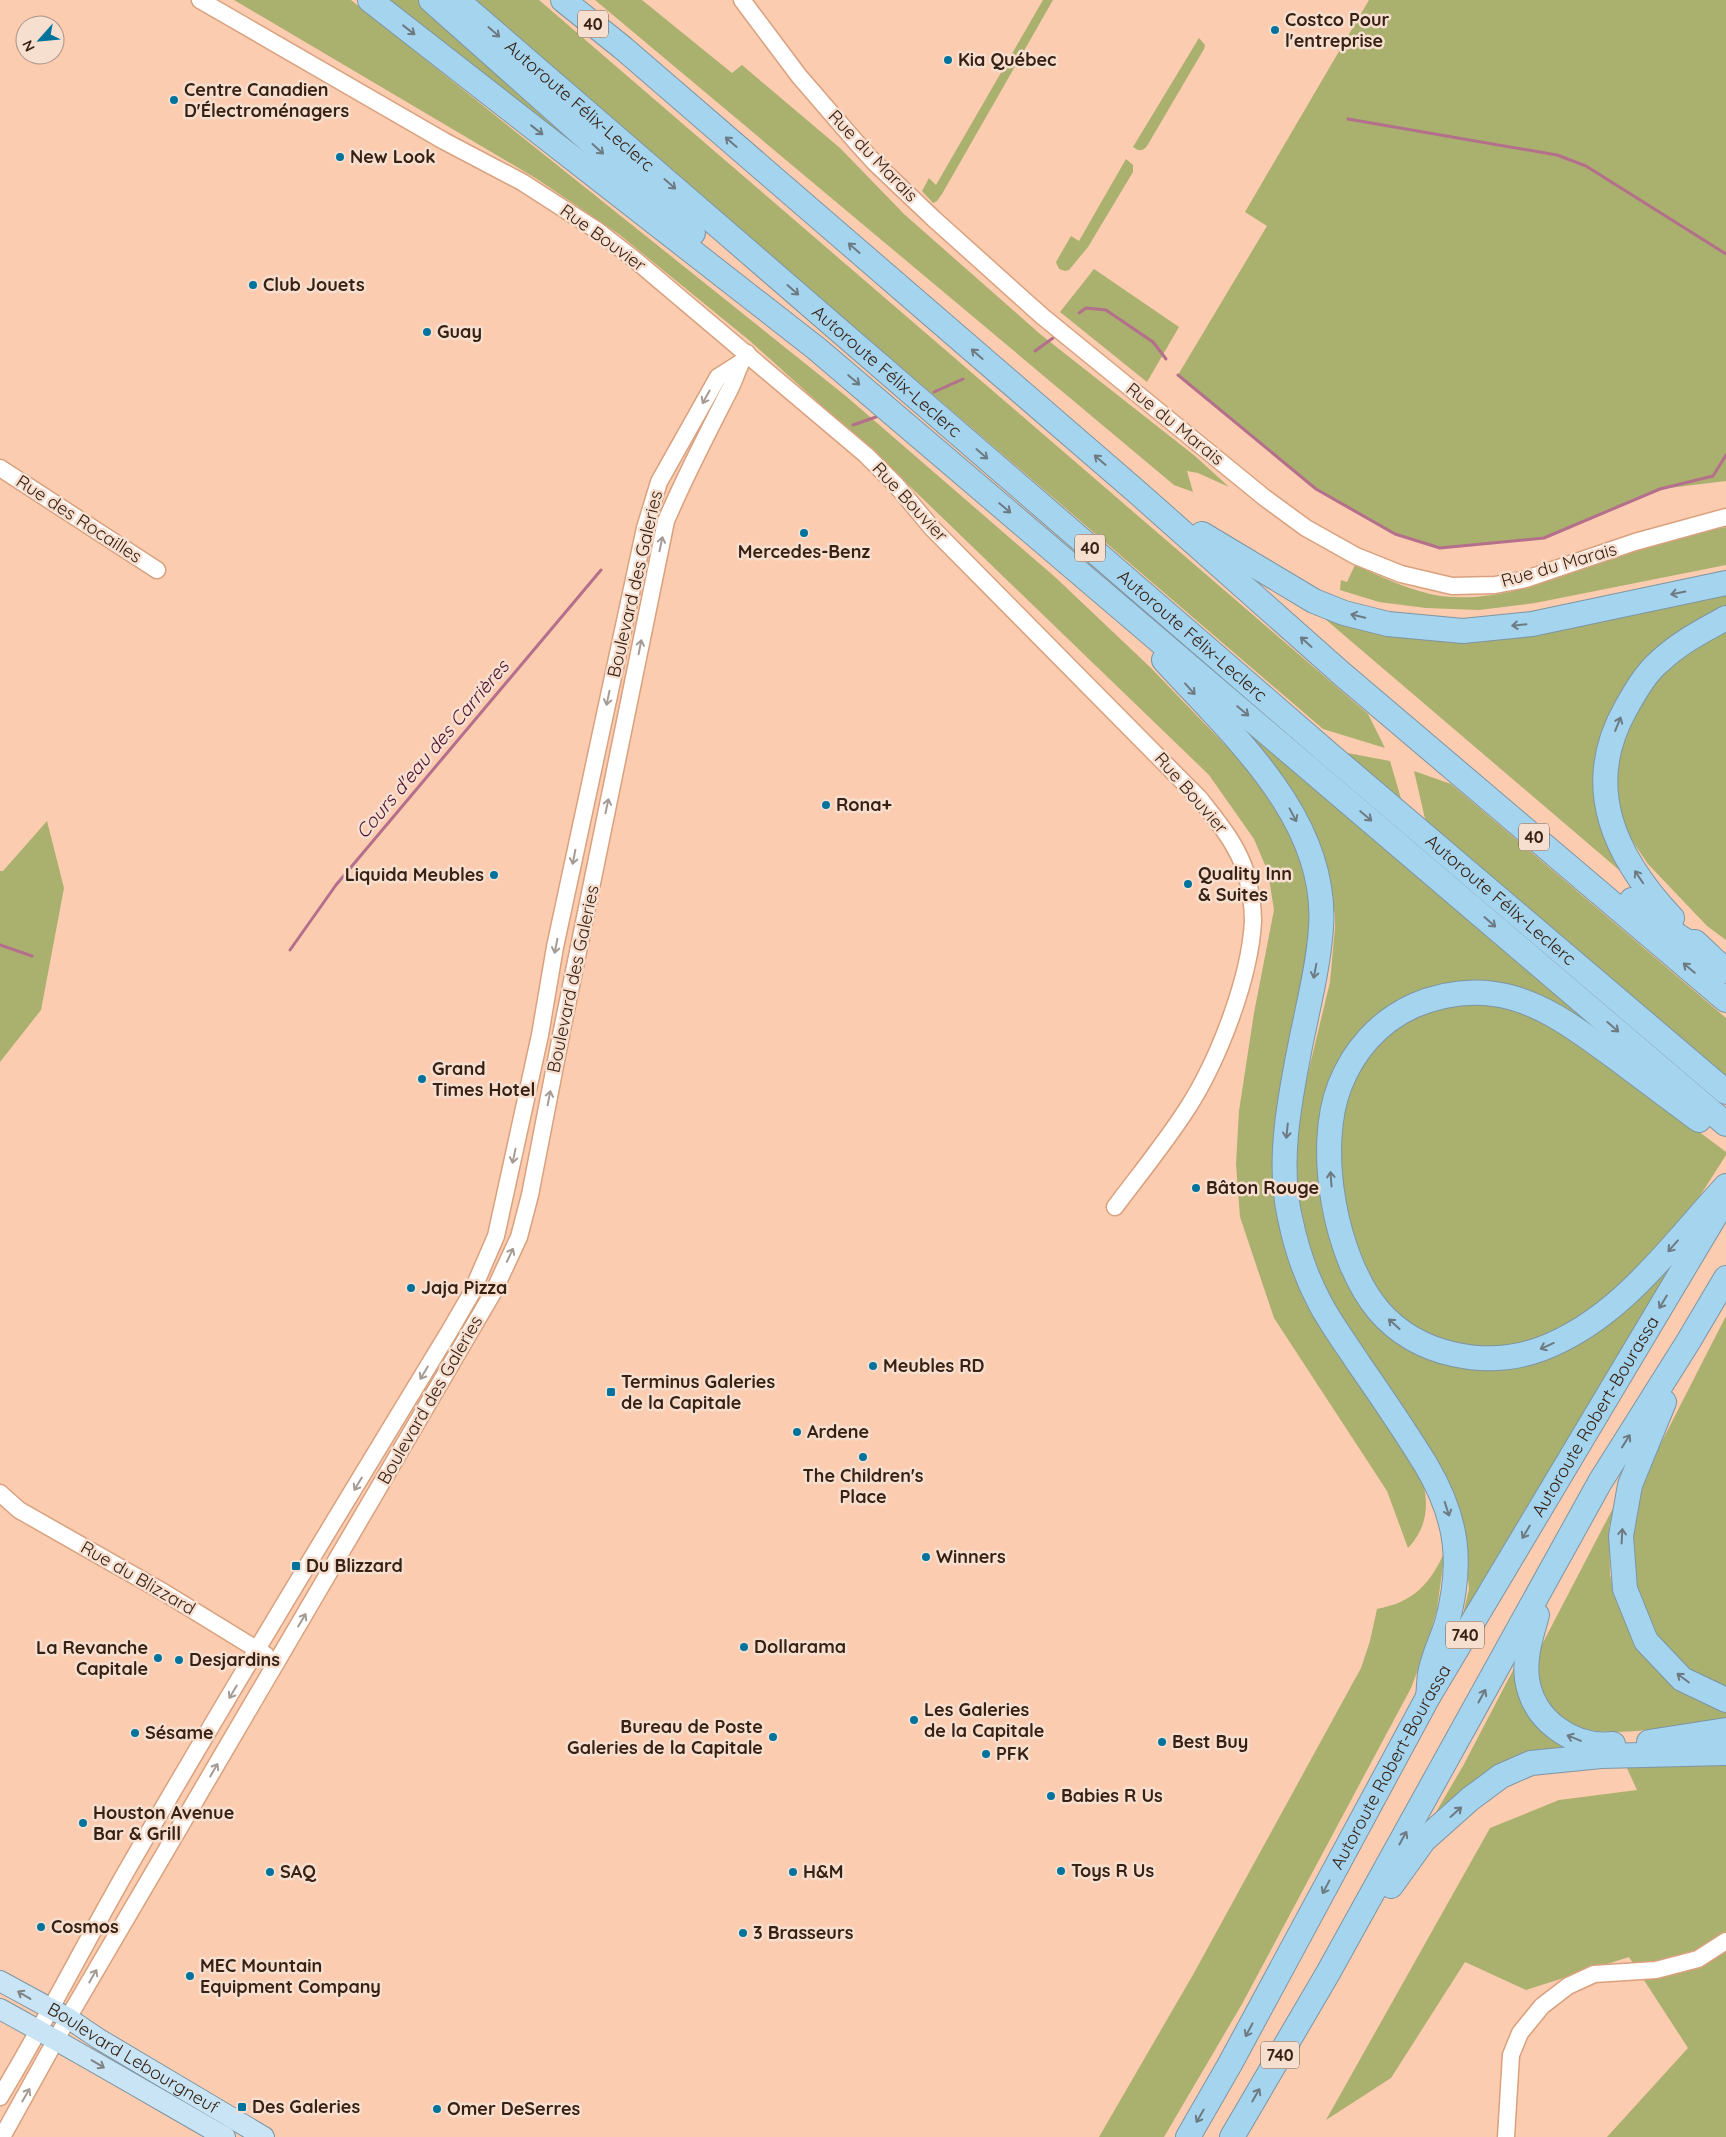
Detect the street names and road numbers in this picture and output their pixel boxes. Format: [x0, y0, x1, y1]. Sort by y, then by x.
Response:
road number: 40 [578, 10, 608, 38]
street label: Autoroute Félix-Leclerc [500, 35, 659, 177]
street label: Rue du Marais [824, 105, 923, 207]
street label: Rue Bouvier [556, 199, 651, 276]
street label: Autoroute Félix-Leclerc [807, 300, 966, 442]
street label: Rue du Marais [1122, 377, 1229, 470]
street label: Rue Bouvier [868, 457, 953, 546]
street label: Rue des Rocailles [12, 469, 146, 568]
street label: Boulevard des Galeries [602, 488, 667, 680]
road number: 40 [1075, 534, 1105, 562]
street label: Rue du Marais [1498, 537, 1619, 592]
street label: Autoroute Félix-Leclerc [1113, 564, 1272, 706]
street label: Rue Bouvier [1150, 747, 1233, 838]
road number: 40 [1519, 824, 1549, 850]
street label: Autoroute Félix-Leclerc [1421, 829, 1581, 970]
street label: Boulevard des Galeries [541, 883, 604, 1075]
street label: Boulevard des Galeries [372, 1311, 487, 1488]
street label: Autoroute Robert-Bourassa [1526, 1312, 1664, 1521]
street label: Rue du Blizzard [77, 1535, 200, 1620]
road number: 740 [1446, 1622, 1484, 1648]
street label: Autoroute Robert-Bourassa [1325, 1660, 1456, 1873]
street label: Boulevard Lebourgneuf [44, 1997, 224, 2119]
road number: 740 [1261, 2042, 1299, 2068]

